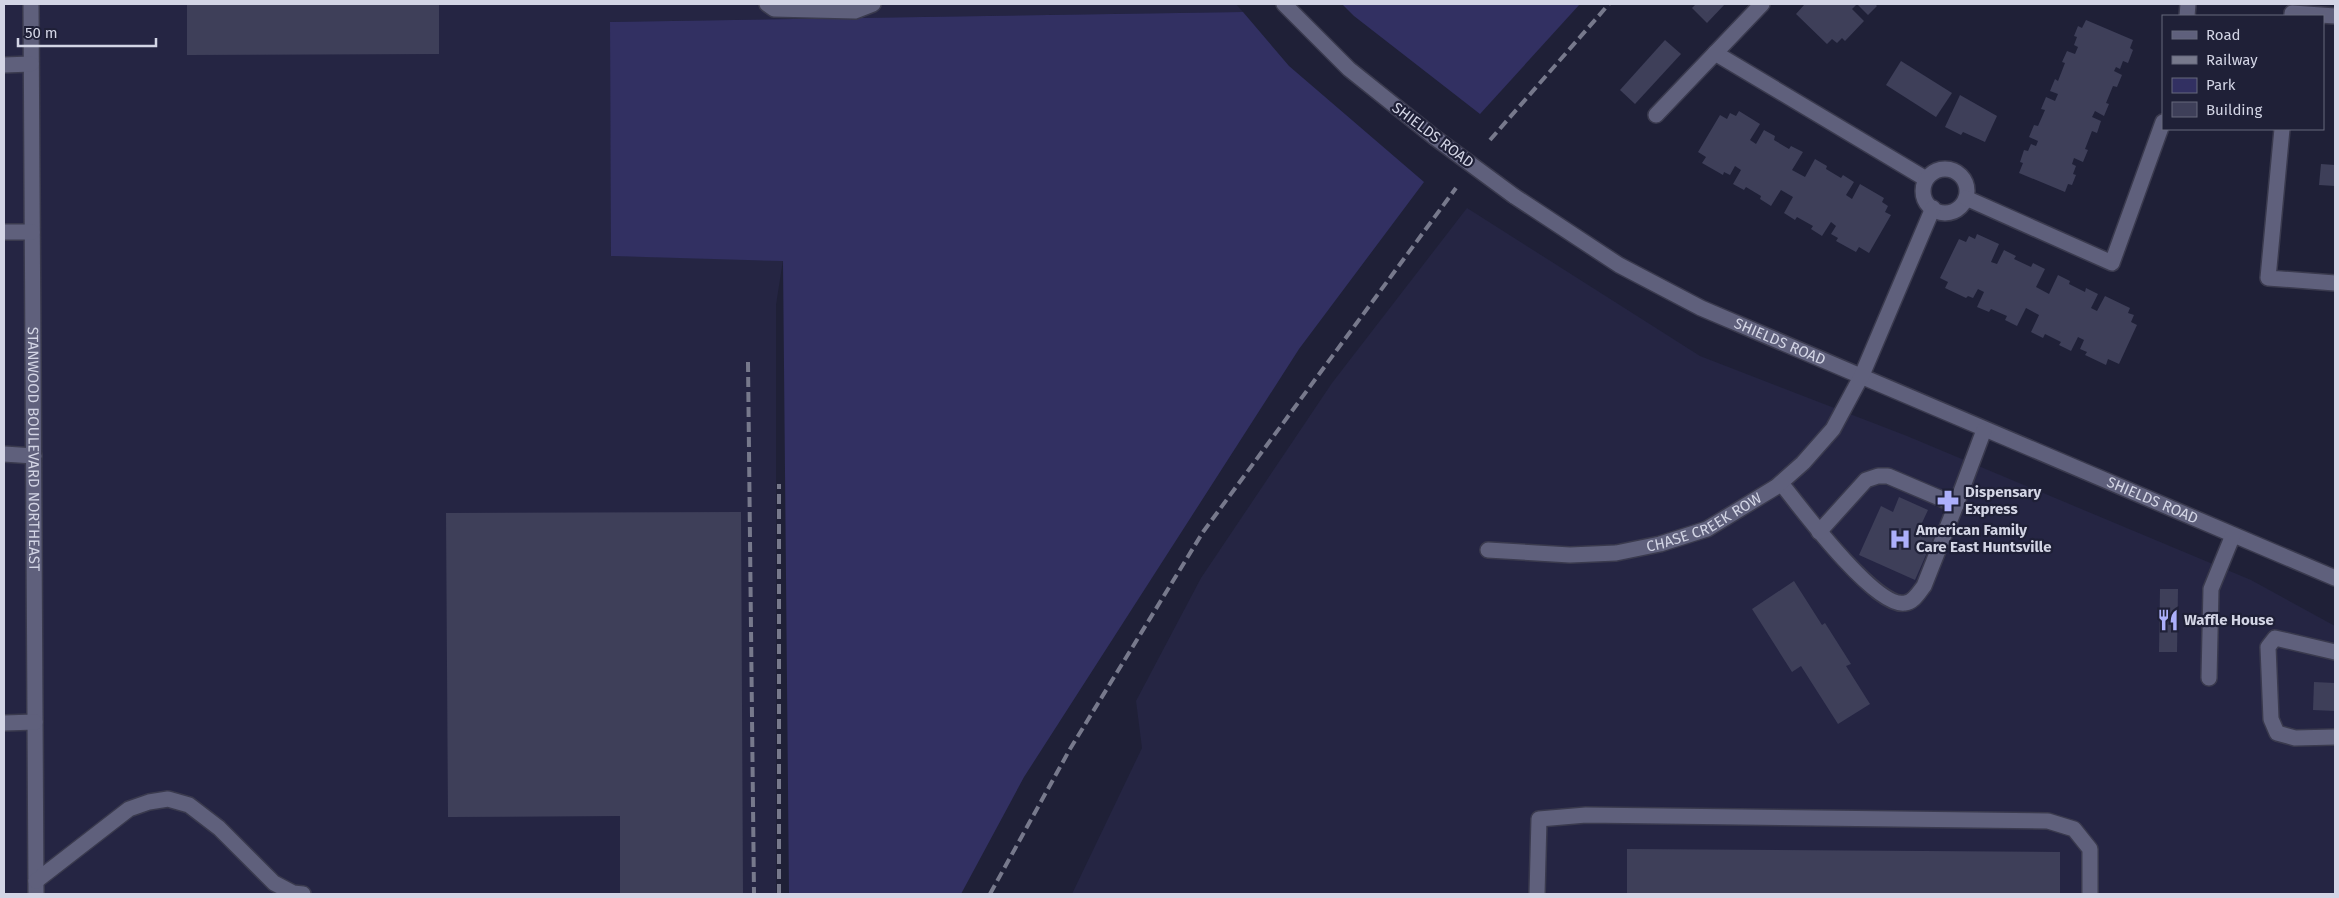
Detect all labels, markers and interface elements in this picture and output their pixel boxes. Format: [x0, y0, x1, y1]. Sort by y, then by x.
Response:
scale bar [18, 15, 155, 47]
legend [2162, 15, 2324, 130]
text: 50 m [25, 24, 58, 42]
text: Road [2206, 26, 2241, 44]
text: Railway [2206, 51, 2258, 69]
text: Park [2206, 76, 2236, 94]
street label: SHIELDS ROAD [1389, 98, 1477, 172]
text: Building [2206, 101, 2262, 119]
street label: SHIELDS ROAD [1731, 314, 1828, 369]
street label: STANWOOD BOULEVARD NORTHEAST [24, 327, 43, 572]
street label: SHIELDS ROAD [2104, 473, 2201, 528]
place label: Dispensary Express [1965, 483, 2041, 518]
pharmacy icon: Dispensary Express [1935, 488, 1961, 514]
street label: CHASE CREEK ROW [1645, 489, 1765, 556]
place label: American Family Care East Huntsville [1915, 521, 2052, 556]
hospital icon: American Family Care East Huntsville [1887, 526, 1913, 552]
restaurant icon: Waffle House [2155, 607, 2181, 633]
place label: Waffle House [2184, 611, 2274, 629]

